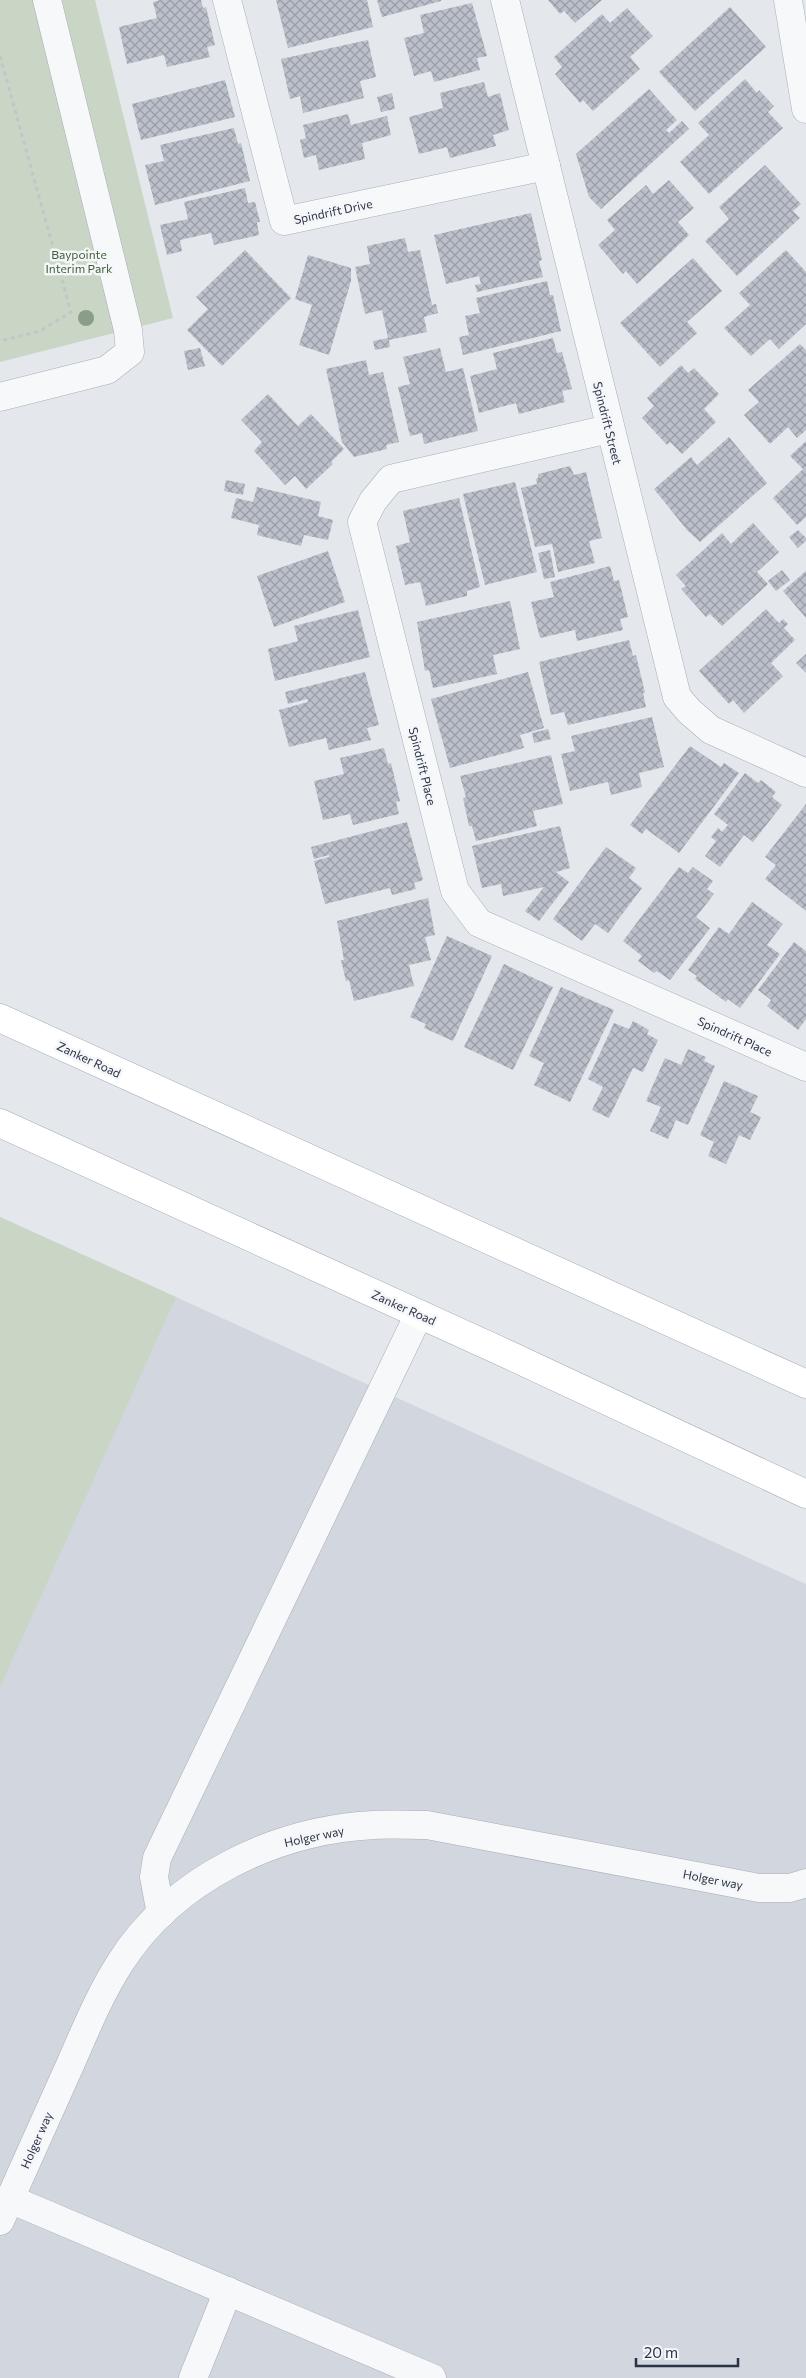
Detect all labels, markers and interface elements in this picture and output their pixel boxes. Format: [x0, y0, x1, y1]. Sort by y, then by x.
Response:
street label: Spindrift Drive [292, 196, 374, 226]
park label: Baypointe Interim Park [45, 247, 113, 275]
street label: Spindrift Street [591, 380, 625, 466]
street label: Spindrift Place [407, 726, 439, 806]
street label: Spindrift Place [696, 1013, 774, 1059]
street label: Zanker Road [55, 1038, 123, 1080]
street label: Zanker Road [370, 1287, 438, 1327]
street label: Holger way [283, 1823, 345, 1849]
street label: Holger way [682, 1866, 744, 1892]
street label: Holger way [17, 2109, 55, 2171]
scale bar [636, 2336, 738, 2368]
text: 20 m [644, 2343, 678, 2361]

